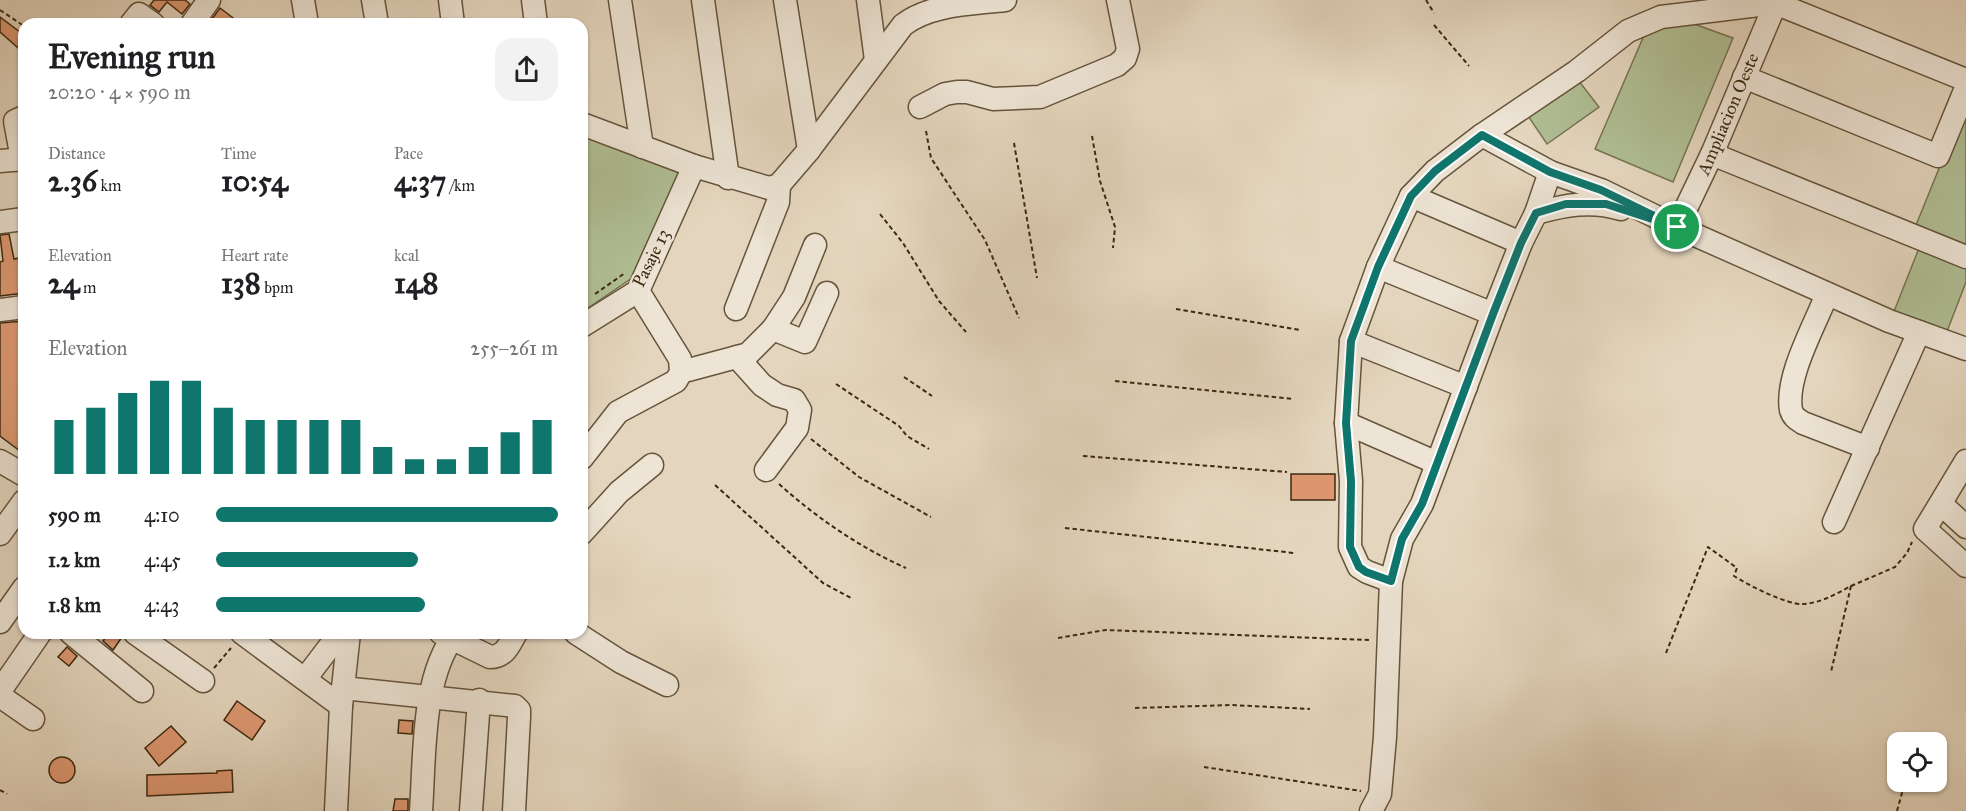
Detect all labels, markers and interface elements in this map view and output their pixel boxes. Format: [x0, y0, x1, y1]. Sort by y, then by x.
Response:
text: Evening run [48, 37, 215, 77]
button: share [495, 38, 558, 101]
street label: Ampliacion Oeste [1692, 50, 1764, 179]
text: 20:20 · 4 × 590 m [48, 80, 191, 104]
text: Distance [48, 144, 105, 163]
text: Time [221, 144, 256, 163]
text: Pace [394, 144, 423, 163]
text: 2.36 [48, 163, 97, 199]
text: 10:54 [221, 163, 288, 199]
text: 4:37 [394, 163, 446, 199]
text: km [97, 176, 121, 195]
text: /km [446, 176, 475, 195]
pin [1651, 201, 1702, 252]
icon: arrive [1660, 210, 1693, 243]
street label: Pasaje 13 [628, 225, 674, 291]
text: Elevation [48, 246, 112, 265]
text: Heart rate [221, 246, 288, 265]
text: kcal [394, 246, 419, 265]
text: 24 [48, 265, 80, 301]
text: 138 [221, 265, 261, 301]
text: 148 [394, 265, 439, 301]
text: m [80, 278, 96, 297]
text: bpm [261, 278, 293, 297]
text: Elevation [48, 336, 127, 360]
text: 255–261 m [470, 336, 558, 360]
text: 590 m [48, 503, 101, 527]
text: 4:10 [144, 503, 180, 527]
text: 1.2 km [48, 548, 100, 572]
text: 4:45 [144, 548, 181, 572]
text: 1.8 km [48, 593, 101, 617]
text: 4:43 [144, 593, 179, 617]
map controls [1887, 732, 1947, 792]
button: locate [1887, 732, 1947, 792]

